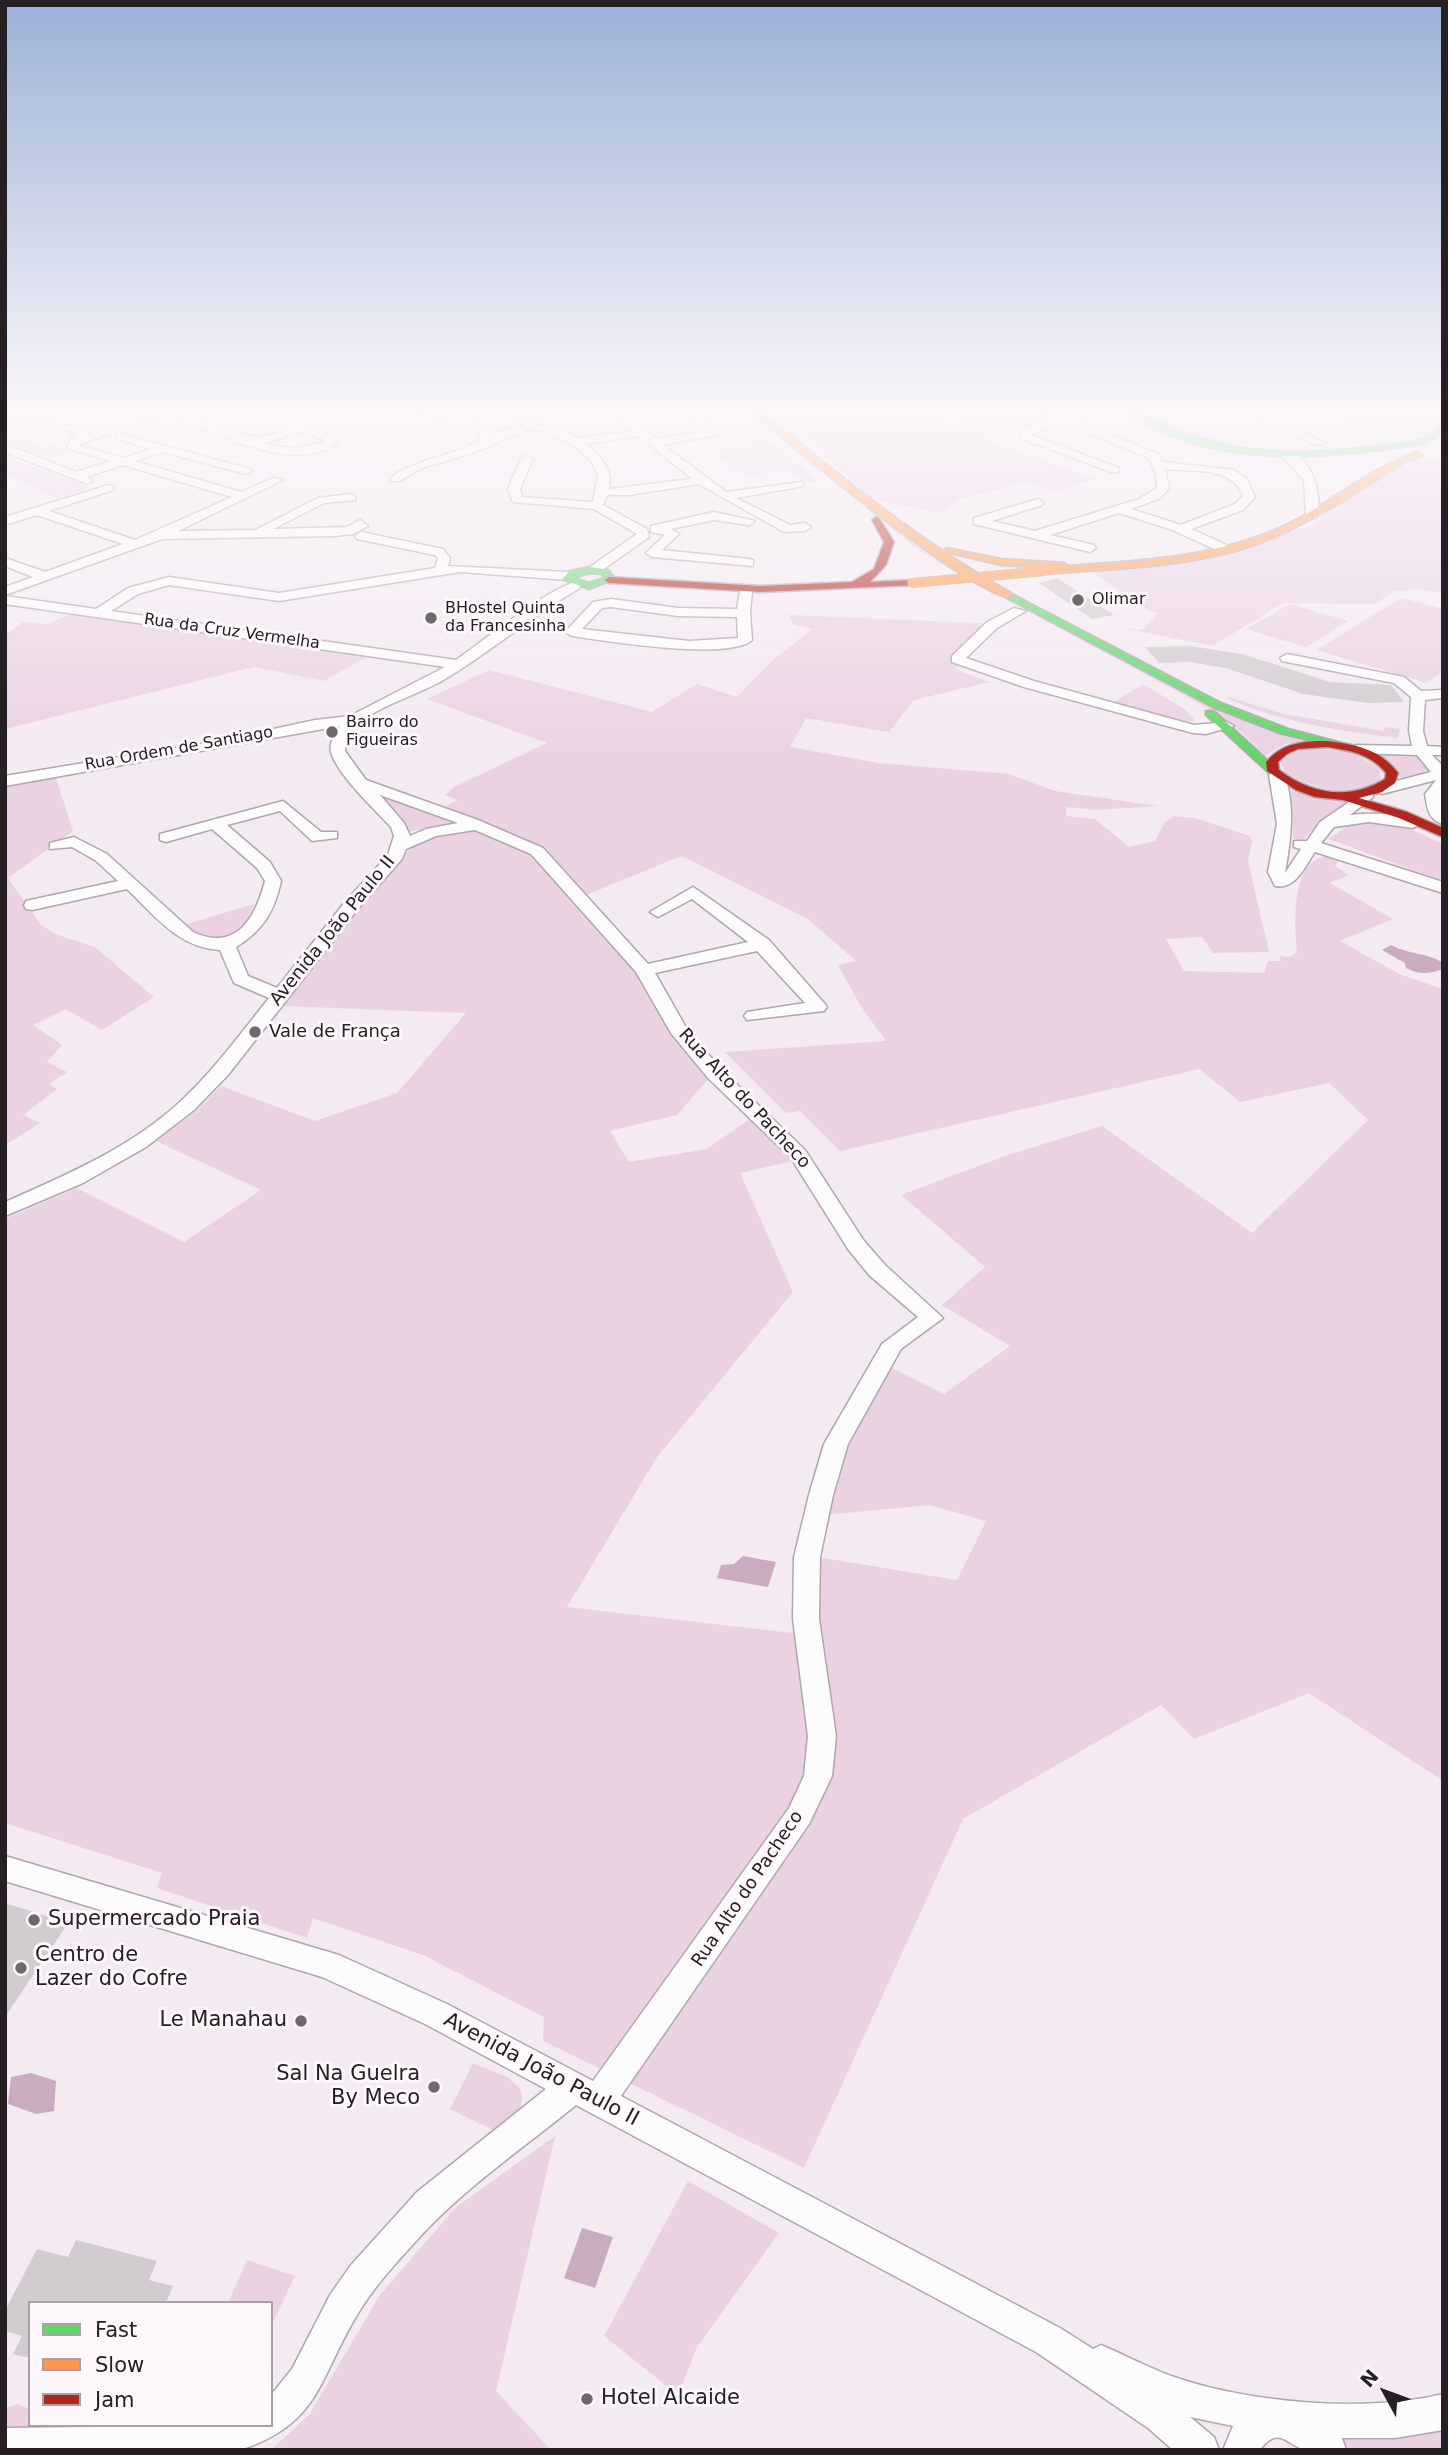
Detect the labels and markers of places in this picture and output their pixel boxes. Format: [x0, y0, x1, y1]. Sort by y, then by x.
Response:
place label: Olimar [1092, 590, 1145, 610]
marker: Olimar [1070, 592, 1086, 608]
place label: BHostel Quinta da Francesinha [445, 599, 566, 637]
marker: BHostel Quinta da Francesinha [423, 610, 439, 626]
place label: Bairro do Figueiras [346, 713, 419, 751]
marker: Bairro do Figueiras [324, 724, 340, 740]
place label: Vale de França [269, 1021, 401, 1043]
marker: Vale de França [247, 1024, 263, 1040]
place label: Supermercado Praia [48, 1907, 260, 1933]
marker: Supermercado Praia [26, 1912, 42, 1928]
place label: Centro de Lazer do Cofre [35, 1943, 188, 1993]
marker: Centro de Lazer do Cofre [13, 1960, 29, 1976]
place label: Le Manahau [159, 2008, 287, 2034]
marker: Le Manahau [293, 2013, 309, 2029]
place label: Sal Na Guelra By Meco [276, 2062, 420, 2112]
marker: Sal Na Guelra By Meco [426, 2079, 442, 2095]
place label: Hotel Alcaide [601, 2386, 740, 2412]
marker: Hotel Alcaide [579, 2391, 595, 2407]

